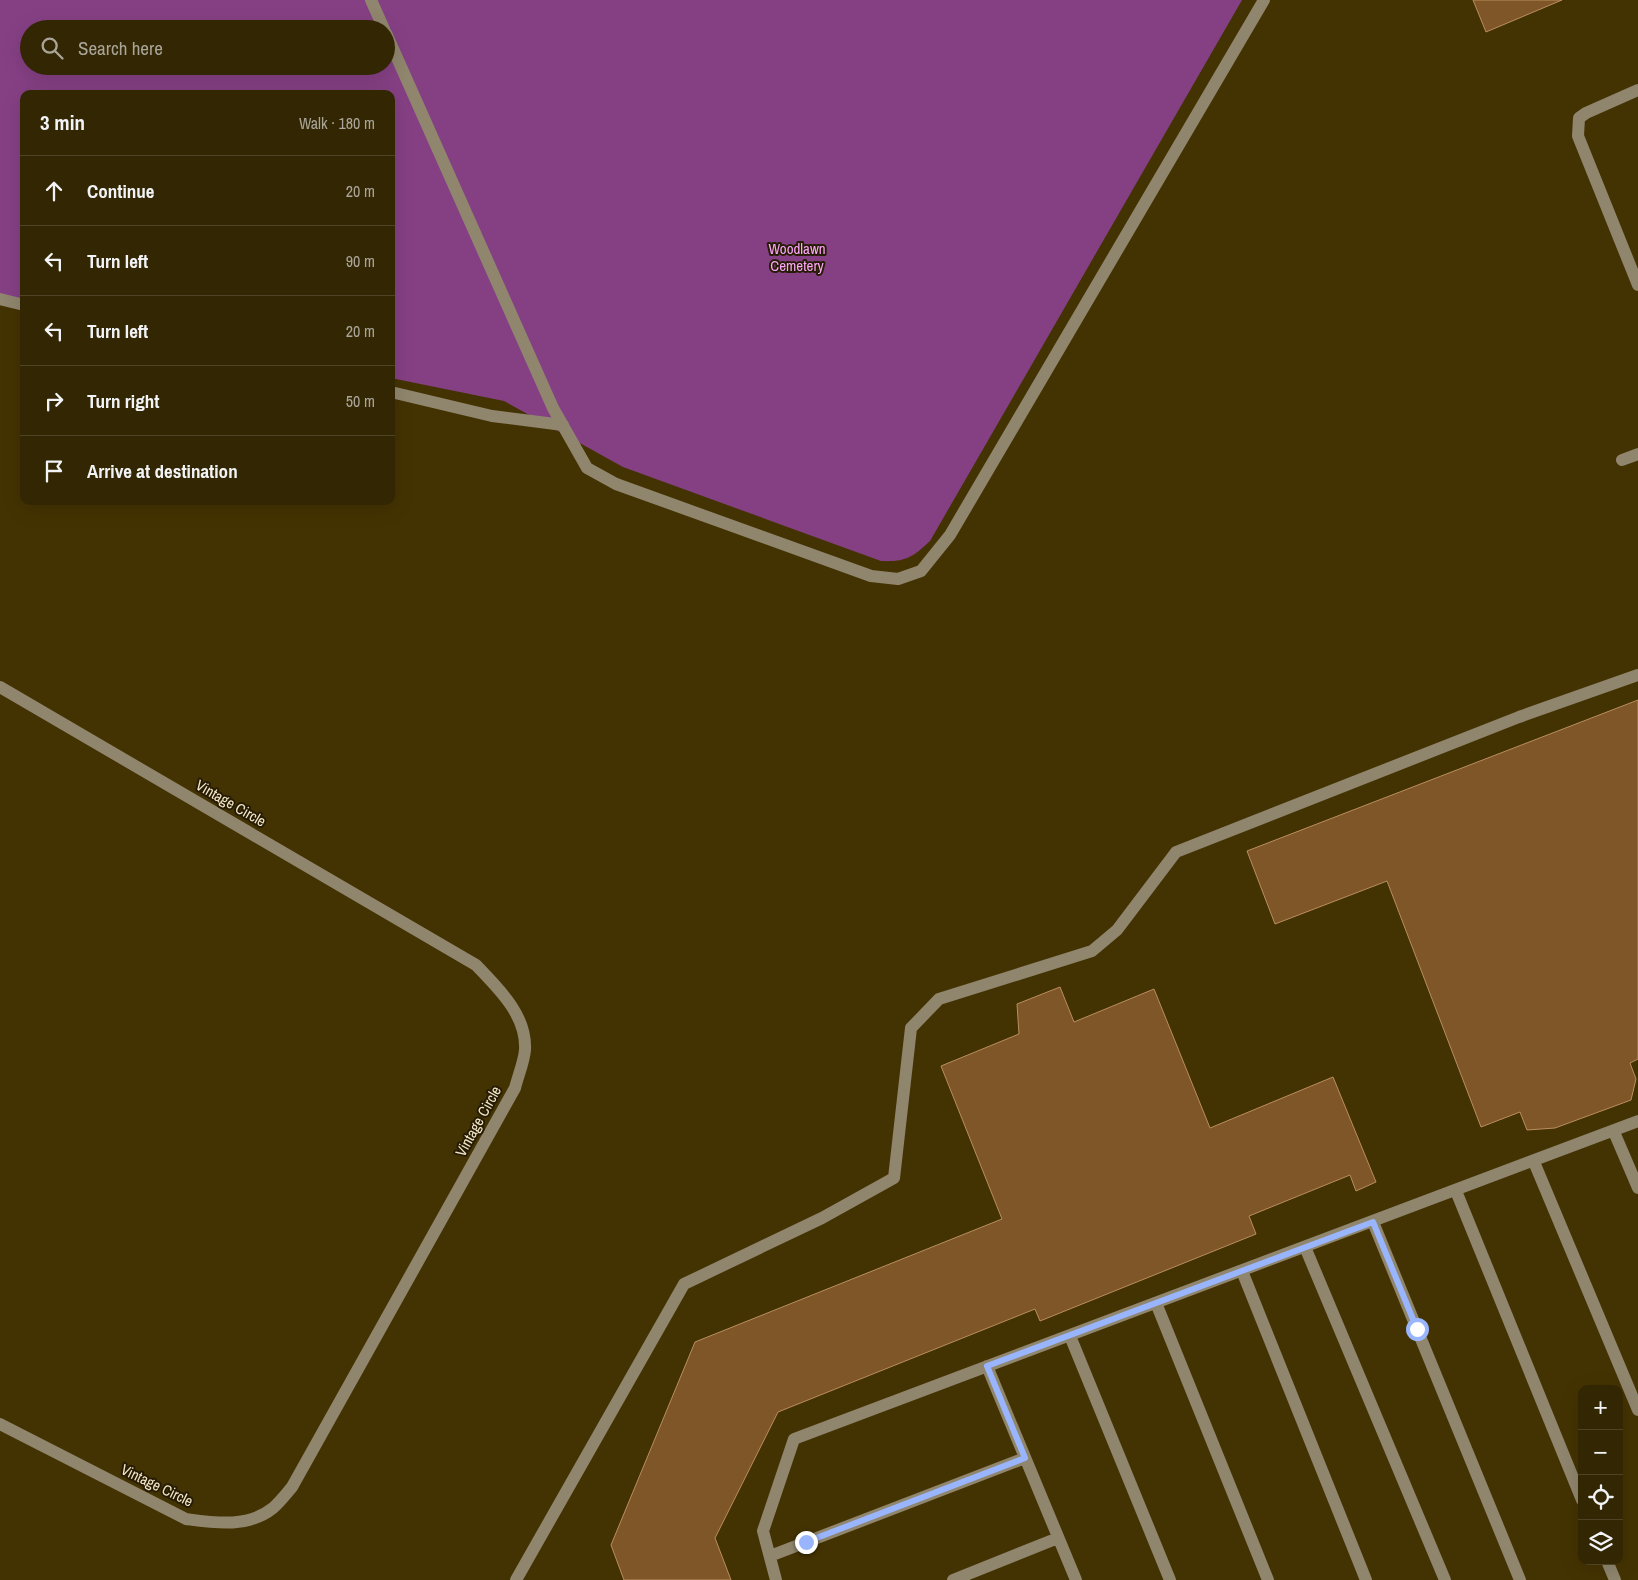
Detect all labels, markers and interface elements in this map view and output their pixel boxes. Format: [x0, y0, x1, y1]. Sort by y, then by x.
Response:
search box [20, 20, 395, 75]
icon: search [38, 34, 66, 62]
text: Search here [78, 35, 163, 61]
text: 3 min [40, 108, 85, 137]
text: Walk · 180 m [299, 112, 375, 134]
icon: ahead [40, 177, 68, 205]
text: Continue [87, 178, 155, 204]
text: 20 m [346, 180, 375, 202]
park label: Woodlawn Cemetery [768, 238, 826, 276]
icon: left [40, 247, 68, 275]
text: Turn left [87, 248, 148, 274]
text: 90 m [346, 250, 375, 272]
icon: left [40, 317, 68, 345]
text: Turn left [87, 318, 148, 344]
text: 20 m [346, 320, 375, 342]
icon: right [40, 387, 68, 415]
text: Turn right [87, 388, 159, 414]
text: 50 m [346, 390, 375, 412]
icon: arrive [40, 457, 68, 485]
text: Arrive at destination [87, 458, 238, 484]
street label: Vintage Circle [192, 774, 270, 832]
street label: Vintage Circle [450, 1082, 506, 1160]
route start [1406, 1318, 1429, 1341]
map controls [1578, 1385, 1623, 1565]
button: + [1578, 1385, 1623, 1430]
button: − [1578, 1430, 1623, 1475]
street label: Vintage Circle [117, 1459, 197, 1512]
button: locate [1578, 1475, 1623, 1520]
button: layers [1578, 1520, 1623, 1565]
route end [795, 1531, 818, 1554]

